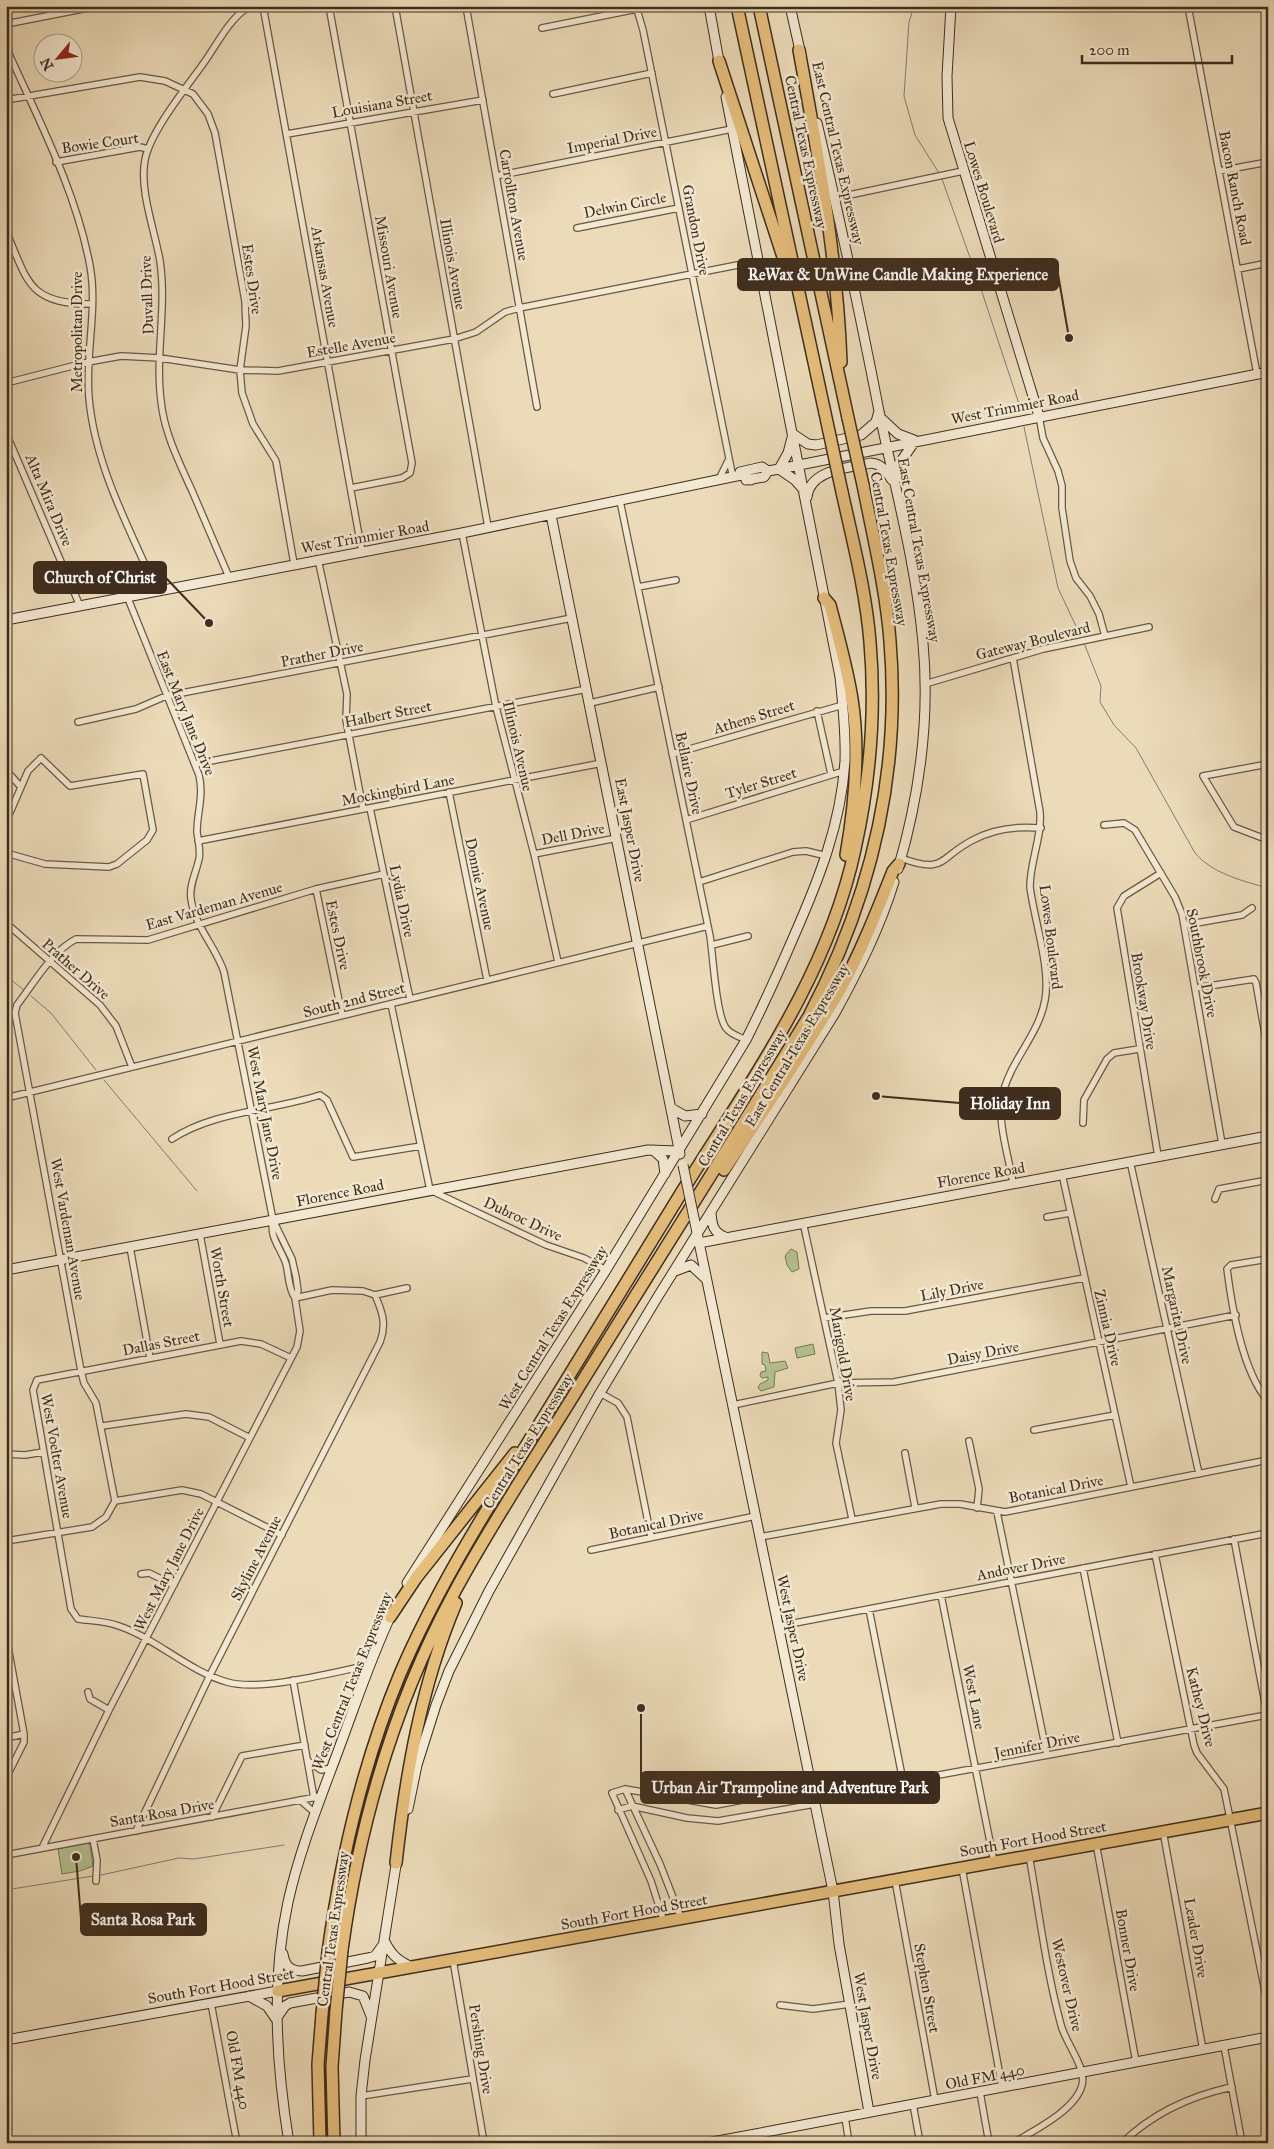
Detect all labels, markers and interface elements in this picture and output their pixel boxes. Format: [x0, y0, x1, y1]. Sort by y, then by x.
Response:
north arrow [32, 32, 82, 82]
scale bar [1082, 32, 1232, 64]
text: 200 m [1089, 41, 1130, 59]
text: N [37, 55, 57, 73]
street label: East Central Texas Expressway [808, 60, 868, 247]
street label: Central Texas Expressway [781, 74, 831, 231]
street label: Louisiana Street [330, 86, 434, 122]
street label: Imperial Drive [566, 122, 658, 158]
street label: Bowie Court [60, 129, 140, 157]
street label: Bacon Ranch Road [1215, 129, 1255, 247]
street label: Lowes Boulevard [960, 139, 1008, 246]
street label: Carrollton Avenue [495, 148, 533, 262]
street label: Grandon Drive [678, 183, 714, 277]
street label: Delwin Circle [582, 188, 668, 222]
street label: Missouri Avenue [371, 214, 407, 320]
street label: Illinois Avenue [436, 217, 470, 311]
street label: Arkansas Avenue [307, 224, 343, 329]
street label: Estes Drive [238, 243, 266, 315]
street label: Duvall Drive [137, 255, 157, 335]
callout: ReWax & UnWine Candle Making Experience [738, 259, 1058, 290]
text: ReWax & UnWine Candle Making Experience [748, 265, 1049, 285]
street label: Metropolitan Drive [68, 272, 86, 393]
street label: Estelle Avenue [305, 328, 397, 362]
street label: West Trimmier Road [950, 386, 1081, 428]
street label: Alta Mira Drive [21, 450, 77, 549]
street label: East Central Texas Expressway [894, 456, 944, 645]
street label: Central Texas Expressway [867, 470, 912, 629]
street label: West Trimmier Road [299, 517, 431, 557]
callout: Church of Christ [34, 562, 166, 593]
text: Church of Christ [44, 568, 156, 587]
street label: Gateway Boulevard [974, 618, 1093, 664]
street label: Prather Drive [279, 637, 365, 671]
street label: East Mary Jane Drive [152, 648, 219, 778]
street label: Athens Street [710, 696, 797, 738]
street label: Halbert Street [343, 697, 434, 731]
street label: Illinois Avenue [499, 699, 537, 793]
street label: Bellaire Drive [671, 730, 707, 816]
street label: Tyler Street [723, 763, 799, 802]
street label: Mockingbird Lane [340, 770, 456, 810]
street label: East Jasper Drive [610, 776, 649, 884]
street label: Dell Drive [540, 819, 606, 849]
street label: Donnie Avenue [461, 836, 499, 932]
street label: Lydia Drive [386, 863, 418, 939]
street label: East Vardeman Avenue [144, 878, 284, 934]
street label: Lowes Boulevard [1036, 883, 1066, 991]
street label: Estes Drive [322, 898, 354, 972]
street label: Southbrook Drive [1183, 907, 1221, 1019]
street label: Prather Drive [38, 935, 114, 1003]
street label: Brookway Drive [1127, 951, 1161, 1051]
street label: East Central Texas Expressway [741, 960, 853, 1130]
street label: South 2nd Street [301, 978, 408, 1021]
street label: Central Texas Expressway [694, 1026, 790, 1170]
street label: West Mary Jane Drive [242, 1045, 287, 1182]
callout: Holiday Inn [960, 1088, 1060, 1119]
text: Holiday Inn [970, 1094, 1050, 1114]
street label: West Vardeman Avenue [47, 1156, 89, 1302]
street label: Florence Road [936, 1158, 1027, 1192]
street label: Florence Road [295, 1176, 386, 1210]
street label: Dubroc Drive [481, 1193, 565, 1245]
street label: West Central Texas Expressway [495, 1242, 612, 1414]
street label: Worth Street [206, 1246, 238, 1329]
street label: Margarita Drive [1158, 1264, 1196, 1366]
street label: Lily Drive [919, 1275, 985, 1305]
street label: Zinnia Drive [1090, 1288, 1126, 1368]
street label: Marigold Drive [826, 1305, 860, 1403]
street label: Dallas Street [121, 1327, 202, 1359]
street label: Daisy Drive [946, 1337, 1020, 1369]
street label: Central Texas Expressway [479, 1369, 578, 1512]
street label: West Voelter Avenue [37, 1392, 77, 1520]
street label: Botanical Drive [1007, 1471, 1105, 1507]
street label: West Mary Jane Drive [130, 1504, 209, 1634]
street label: Botanical Drive [607, 1505, 705, 1543]
street label: Skyline Avenue [227, 1512, 285, 1604]
street label: Andover Drive [974, 1550, 1067, 1585]
street label: West Jasper Drive [772, 1573, 813, 1683]
street label: West Central Texas Expressway [308, 1588, 396, 1773]
street label: West Lane [959, 1663, 989, 1731]
street label: Kathey Drive [1182, 1665, 1220, 1749]
street label: Jennifer Drive [991, 1728, 1082, 1764]
callout: Urban Air Trampoline and Adventure Park [641, 1772, 939, 1803]
text: Urban Air Trampoline and Adventure Park [651, 1778, 929, 1798]
street label: Santa Rosa Drive [108, 1795, 216, 1831]
street label: South Fort Hood Street [958, 1817, 1108, 1861]
street label: Central Texas Expressway [313, 1849, 353, 2008]
street label: South Fort Hood Street [559, 1890, 709, 1934]
street label: Leader Drive [1180, 1897, 1212, 1979]
callout: Santa Rosa Park [81, 1904, 206, 1935]
street label: Bonner Drive [1112, 1907, 1144, 1993]
text: Santa Rosa Park [91, 1910, 196, 1929]
street label: Westover Drive [1048, 1937, 1086, 2033]
street label: Stephen Street [910, 1942, 944, 2035]
street label: South Fort Hood Street [146, 1964, 296, 2008]
street label: West Jasper Drive [849, 1971, 886, 2081]
street label: Pershing Drive [465, 2003, 497, 2095]
street label: Old FM 440 [222, 2029, 254, 2111]
street label: Old FM 440 [944, 2061, 1026, 2093]

